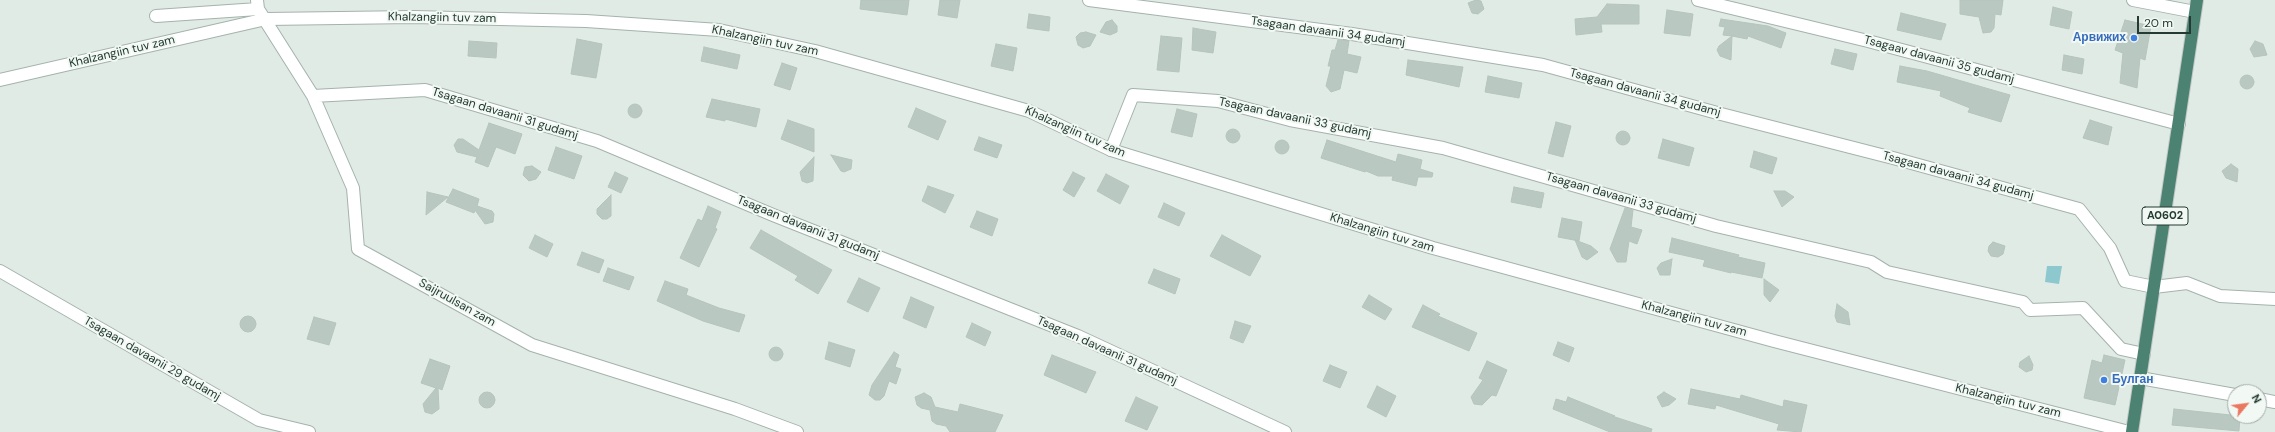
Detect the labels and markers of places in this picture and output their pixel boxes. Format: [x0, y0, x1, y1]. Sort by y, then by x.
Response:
place label: Арвижих [2073, 31, 2126, 45]
marker: Арвижих [2129, 33, 2139, 43]
place label: Булган [2112, 373, 2154, 387]
marker: Булган [2099, 375, 2109, 385]

